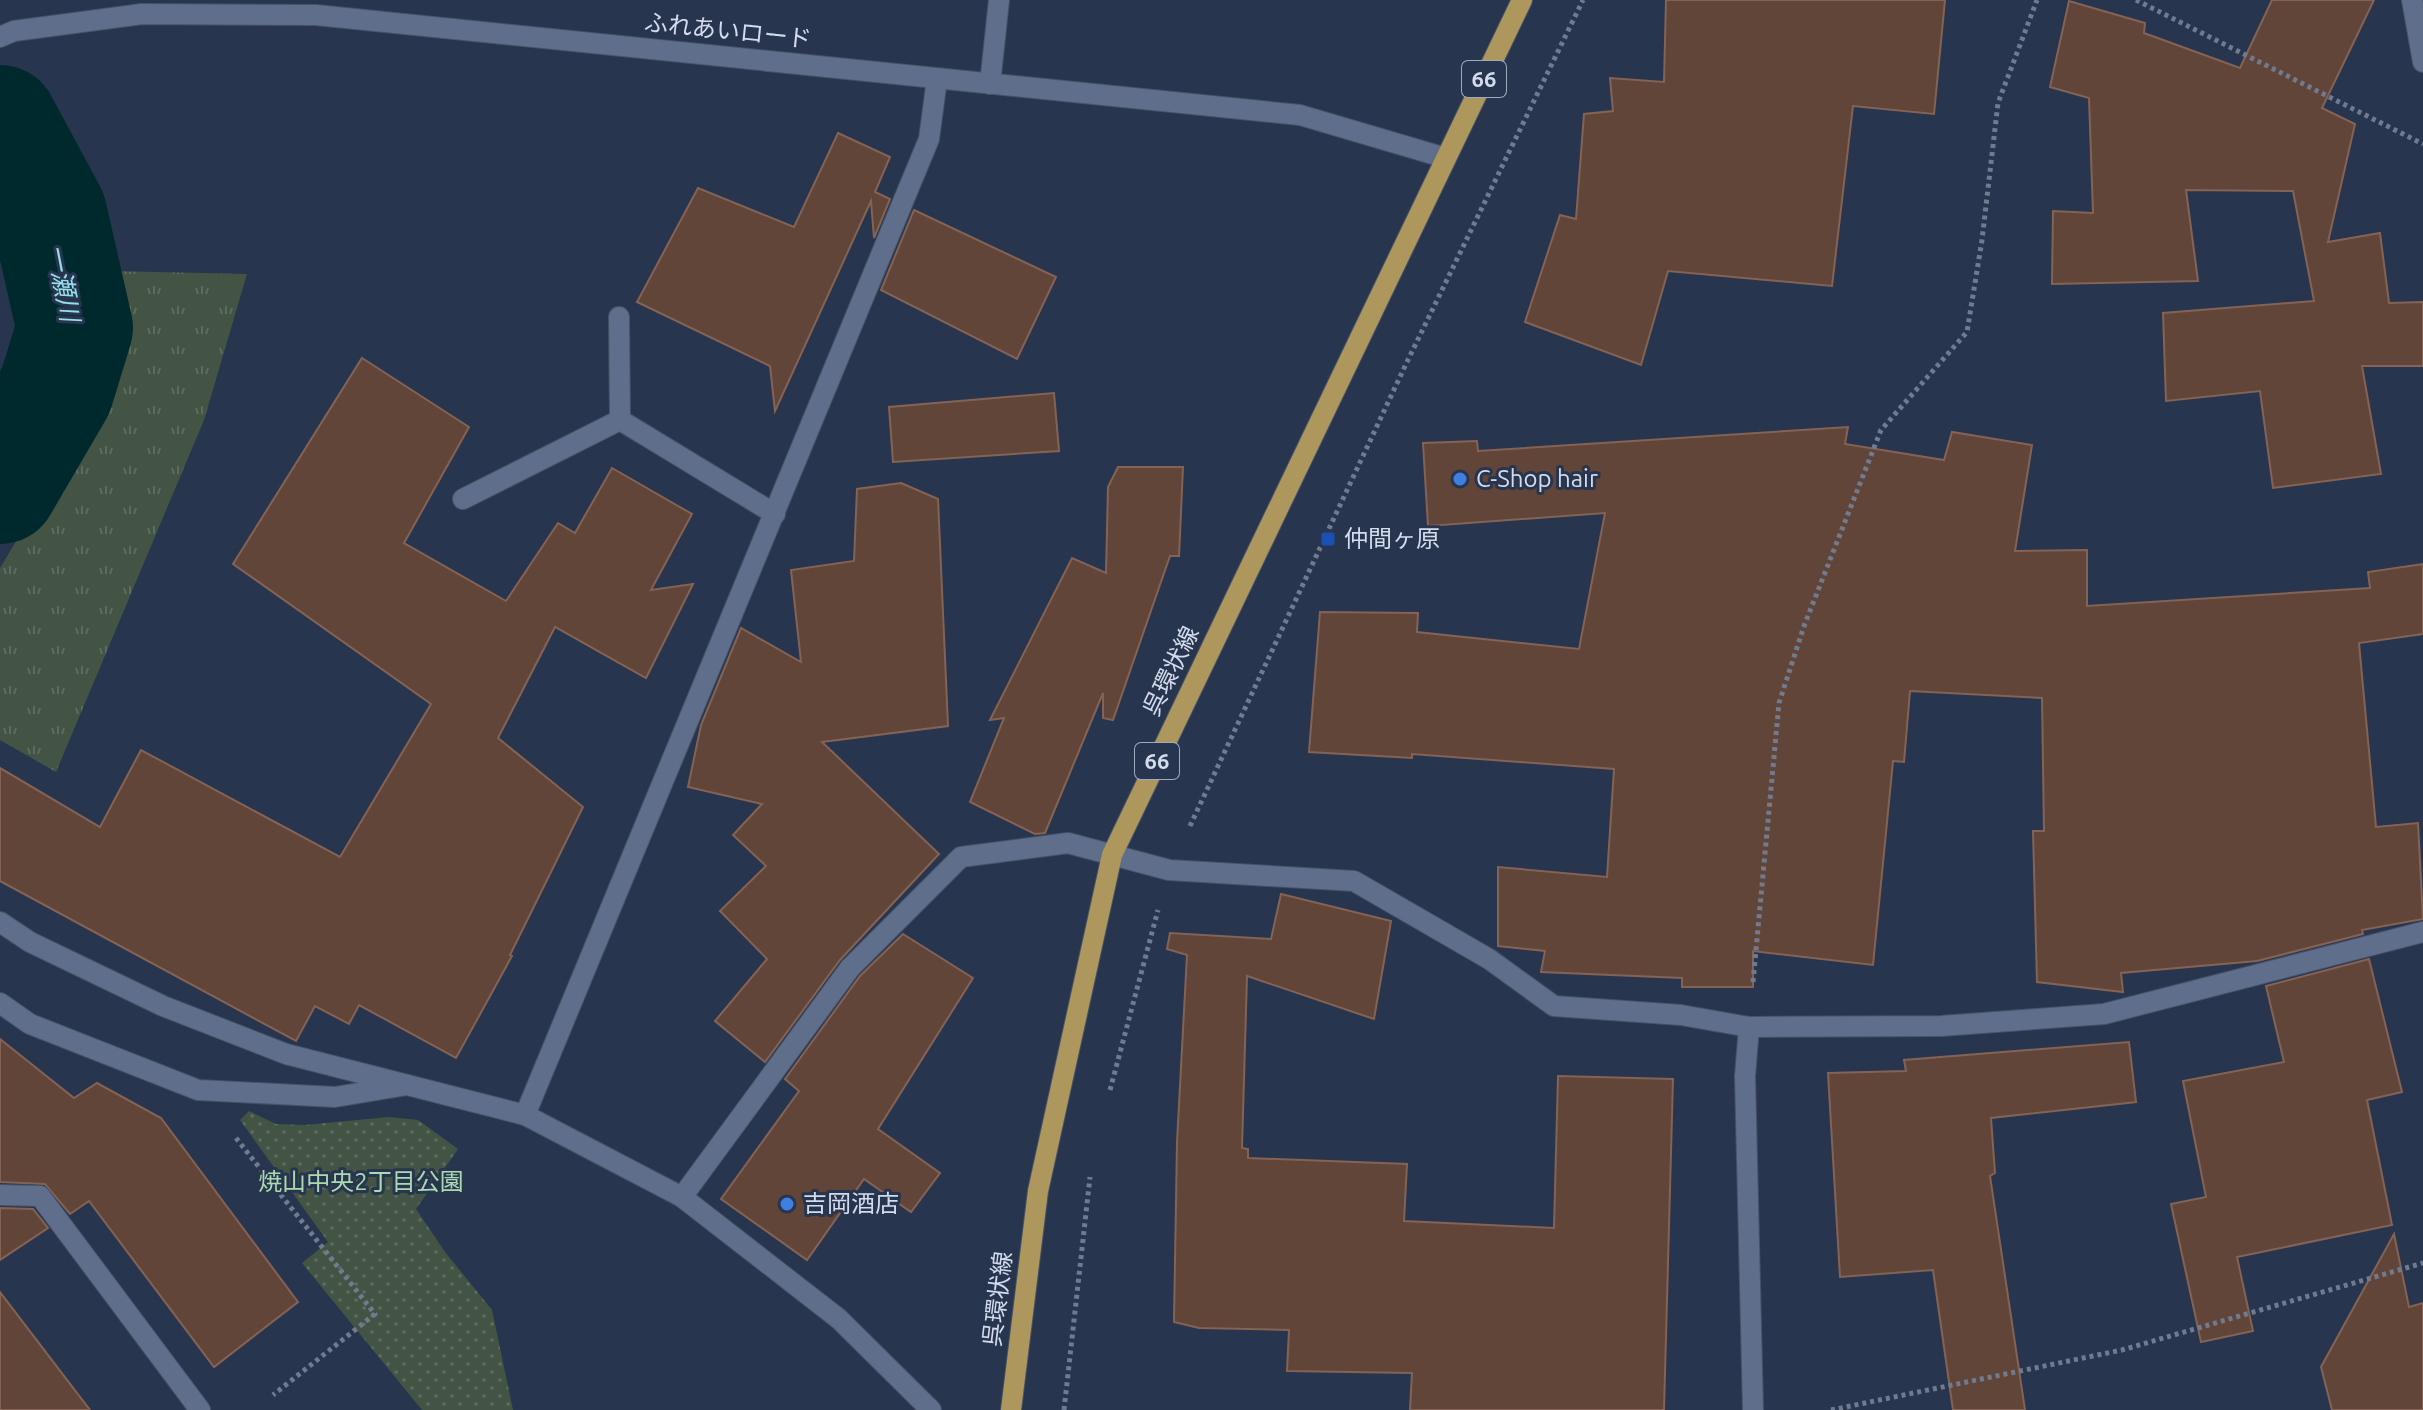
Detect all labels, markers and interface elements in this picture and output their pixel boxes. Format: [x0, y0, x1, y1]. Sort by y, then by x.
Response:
street label: ふれあいロード [643, 8, 813, 53]
road number: 66 [1462, 61, 1506, 97]
water label: 一瀬川 [42, 242, 86, 327]
place label: C-Shop hair [1476, 465, 1598, 492]
marker: C-Shop hair [1451, 470, 1469, 488]
place label: 仲間ヶ原 [1344, 525, 1440, 552]
marker: 仲間ヶ原 [1319, 530, 1337, 548]
street label: 呉環状線 [1137, 622, 1204, 720]
road number: 66 [1135, 743, 1179, 779]
park label: 焼山中央2丁目公園 [258, 1168, 464, 1195]
place label: 吉岡酒店 [803, 1190, 899, 1217]
marker: 吉岡酒店 [778, 1195, 796, 1213]
street label: 呉環状線 [978, 1250, 1017, 1348]

